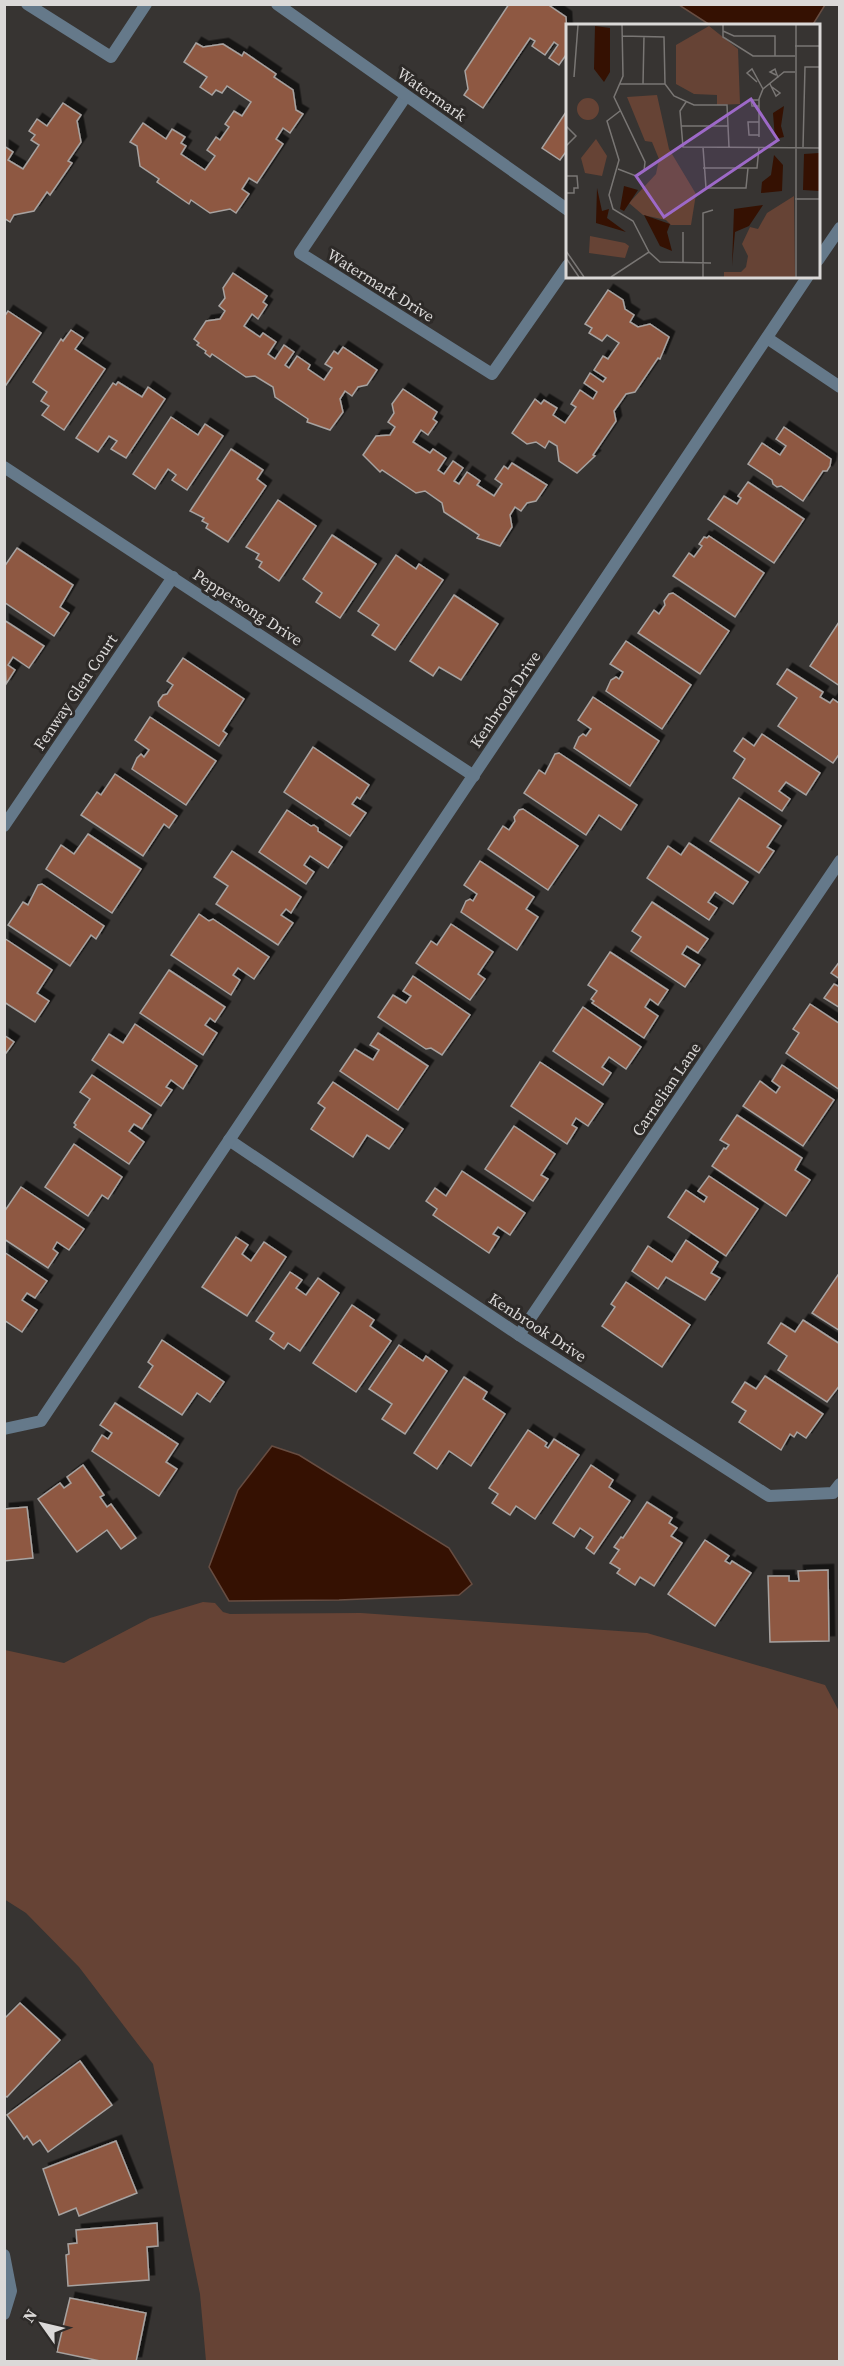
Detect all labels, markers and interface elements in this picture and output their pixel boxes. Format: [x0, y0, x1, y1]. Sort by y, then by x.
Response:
inset map [566, 24, 820, 278]
street label: Watermark [393, 62, 471, 126]
street label: Watermark Drive [323, 243, 439, 327]
street label: Peppersong Drive [189, 563, 307, 651]
street label: Fenway Glen Court [28, 629, 122, 754]
street label: Kenbrook Drive [464, 646, 546, 752]
street label: Carnelian Lane [626, 1038, 706, 1140]
street label: Kenbrook Drive [485, 1287, 591, 1367]
north arrow [12, 2294, 72, 2354]
text: N [17, 2304, 42, 2327]

